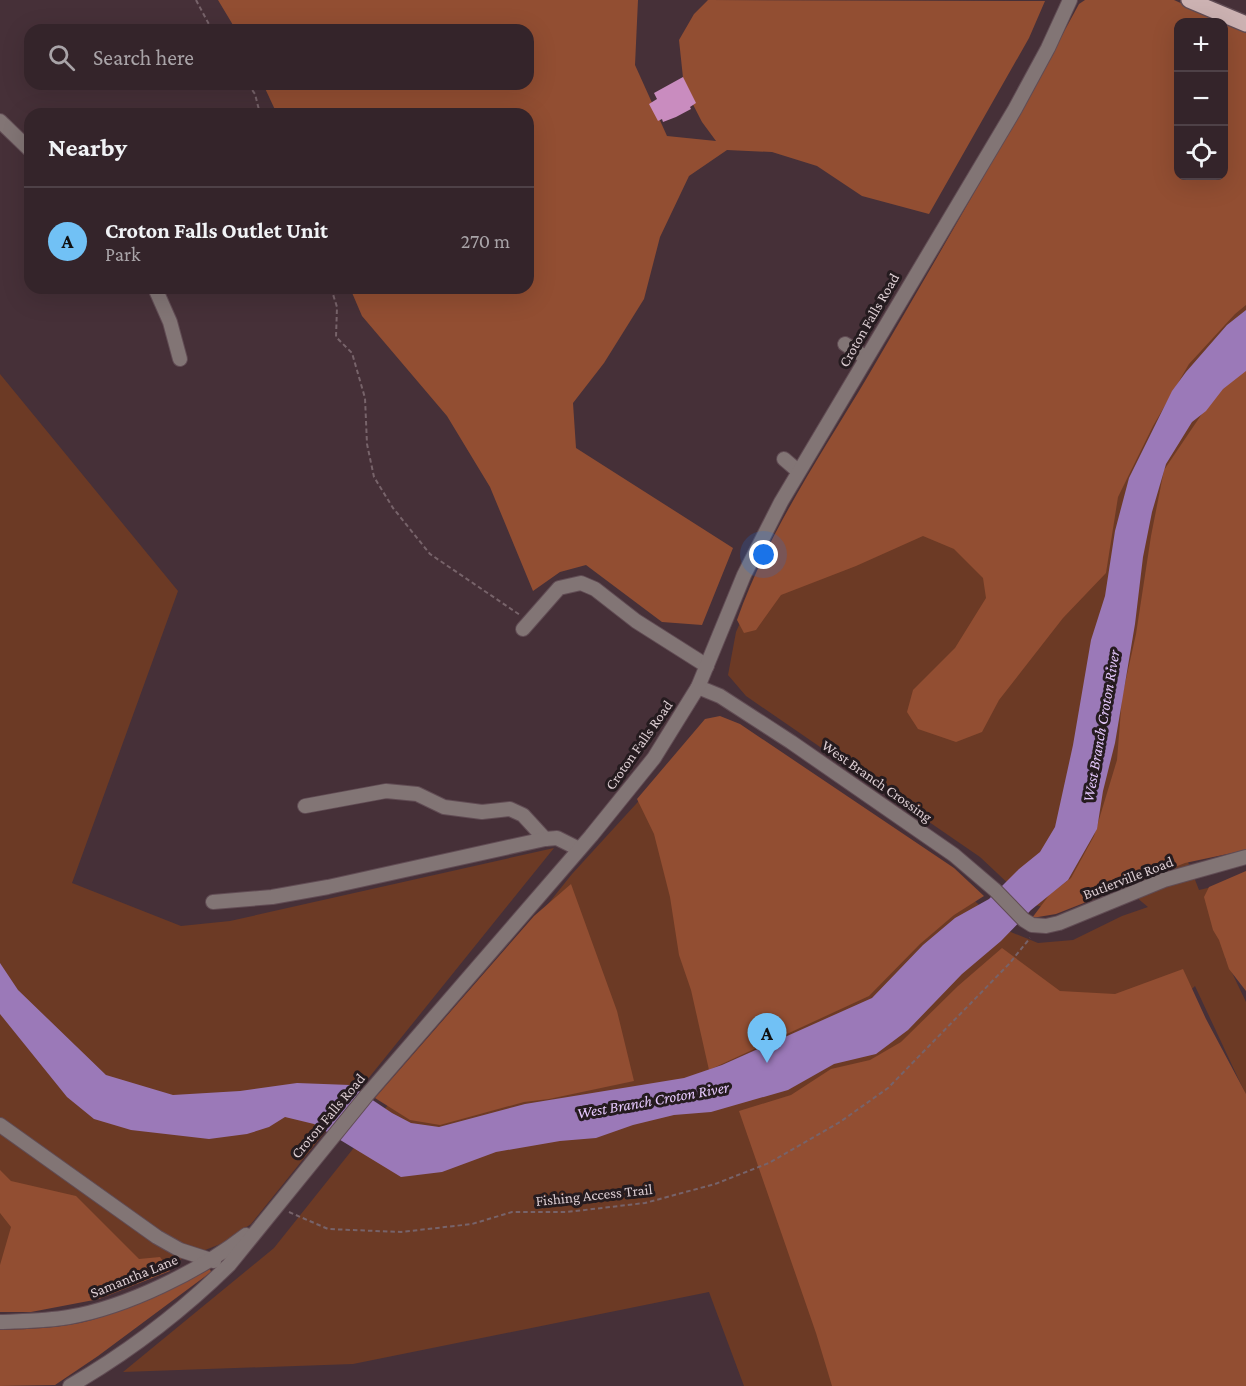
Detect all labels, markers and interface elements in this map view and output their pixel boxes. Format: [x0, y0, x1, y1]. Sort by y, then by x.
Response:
map controls [1174, 18, 1228, 180]
button: + [1174, 18, 1228, 72]
search box [24, 24, 534, 90]
icon: search [45, 41, 78, 74]
text: Search here [93, 45, 194, 70]
button: − [1174, 72, 1228, 126]
button: locate [1174, 126, 1228, 180]
text: Nearby [48, 133, 127, 162]
text: Croton Falls Outlet Unit [105, 218, 328, 243]
text: A [62, 230, 73, 252]
text: 270 m [461, 230, 510, 252]
text: Park [105, 243, 141, 265]
street label: Croton Falls Road [836, 270, 902, 370]
your location [749, 540, 778, 569]
water label: West Branch Croton River [1079, 648, 1123, 803]
street label: Croton Falls Road [602, 697, 676, 793]
street label: West Branch Crossing [818, 737, 935, 826]
street label: Butlerville Road [1081, 853, 1176, 903]
pin: A [748, 1014, 786, 1063]
street label: Croton Falls Road [288, 1070, 368, 1162]
water label: West Branch Croton River [576, 1078, 731, 1122]
street label: Fishing Access Trail [535, 1181, 653, 1210]
street label: Samantha Lane [88, 1251, 180, 1301]

